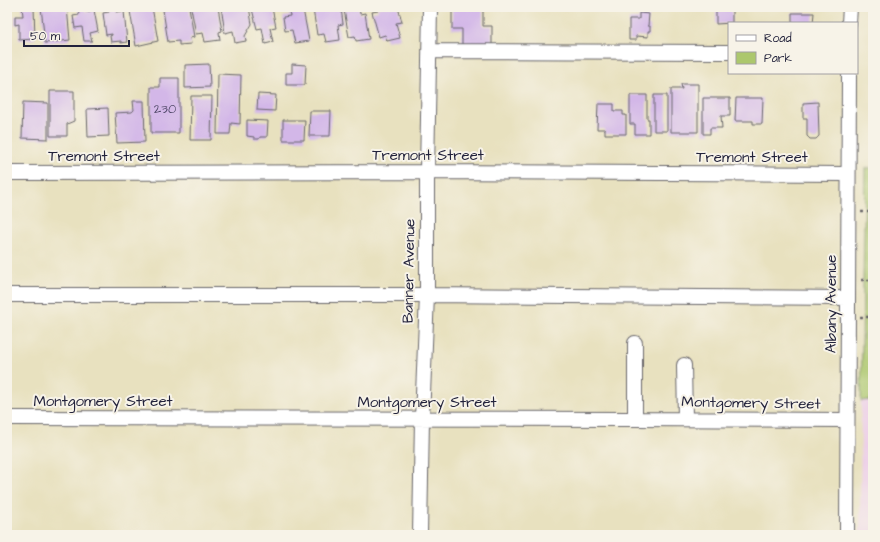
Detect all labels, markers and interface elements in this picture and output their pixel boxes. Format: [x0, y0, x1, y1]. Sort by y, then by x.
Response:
scale bar [24, 22, 129, 48]
legend [728, 22, 858, 74]
text: 50 m [30, 28, 61, 45]
text: Road [764, 30, 792, 47]
text: Park [764, 50, 792, 67]
house number: 230 [154, 100, 176, 118]
street label: Tremont Street [372, 145, 484, 166]
street label: Tremont Street [48, 146, 160, 167]
street label: Tremont Street [696, 147, 808, 168]
street label: Banner Avenue [398, 219, 420, 323]
street label: Albany Avenue [821, 255, 843, 353]
street label: Montgomery Street [33, 391, 173, 413]
street label: Montgomery Street [681, 391, 821, 416]
street label: Montgomery Street [357, 392, 497, 414]

